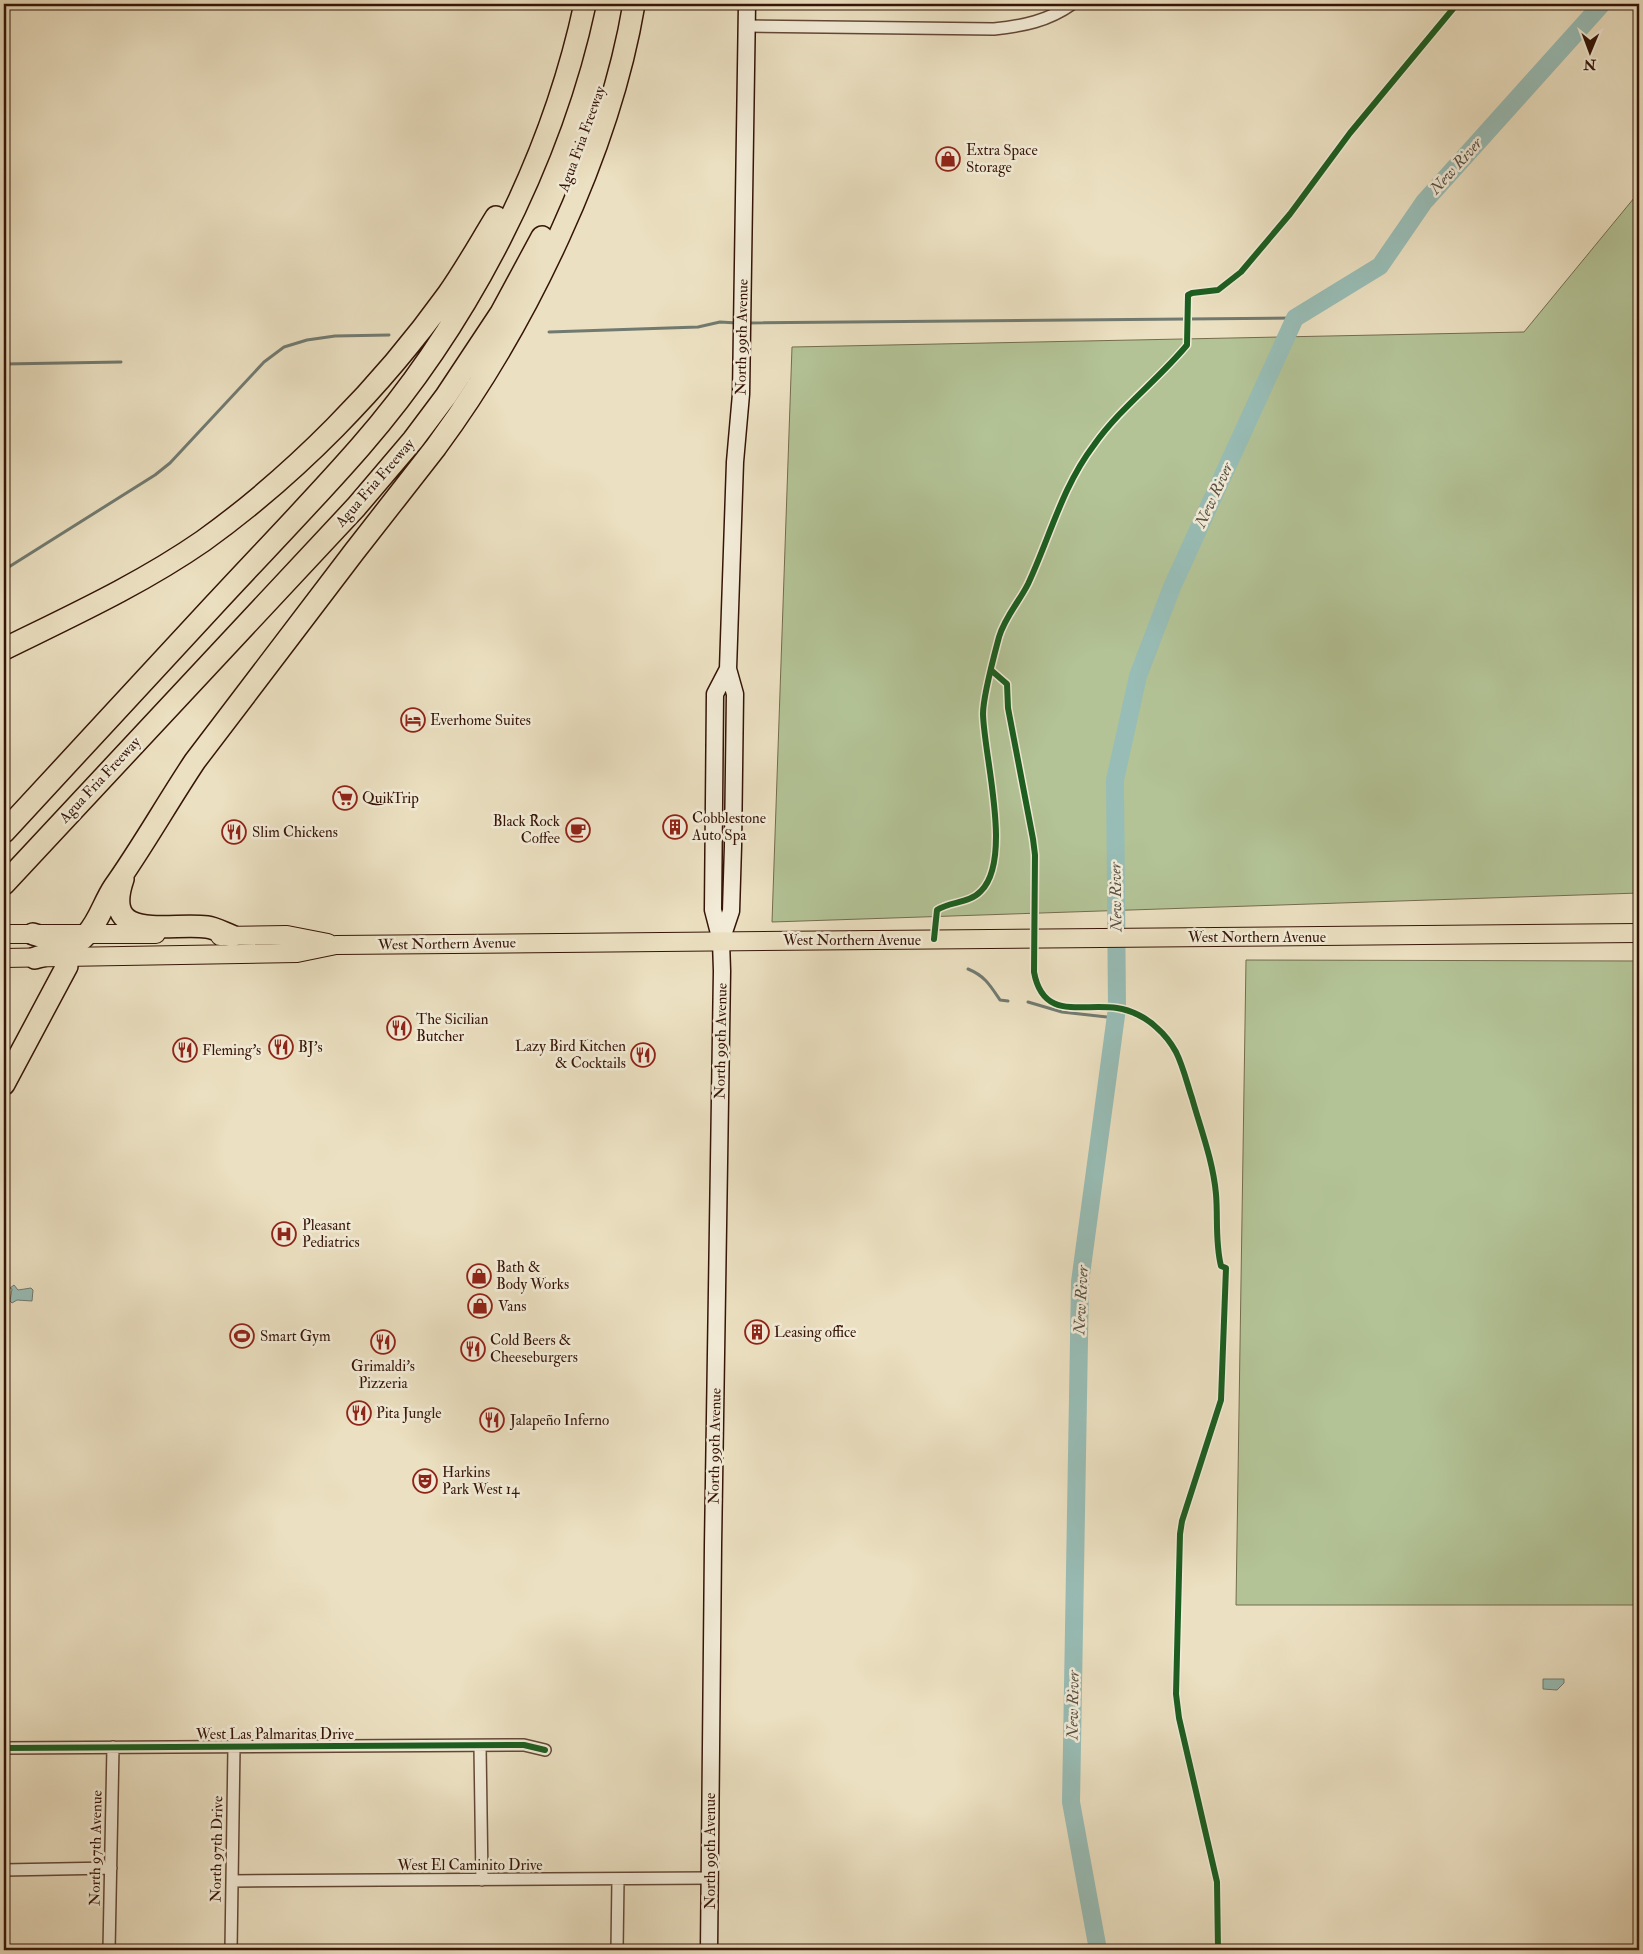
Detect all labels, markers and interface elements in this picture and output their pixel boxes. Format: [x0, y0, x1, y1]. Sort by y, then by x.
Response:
north arrow [1566, 28, 1616, 78]
text: N [1583, 56, 1597, 73]
street label: Agua Fria Freeway [554, 83, 610, 195]
water label: New River [1425, 133, 1487, 199]
place label: Extra Space Storage [966, 141, 1038, 177]
shop icon: Extra Space Storage [935, 146, 961, 172]
street label: North 99th Avenue [731, 279, 753, 395]
street label: Agua Fria Freeway [331, 435, 419, 532]
water label: New River [1190, 459, 1238, 531]
hotel icon: Everhome Suites [400, 707, 426, 733]
place label: Everhome Suites [430, 711, 531, 730]
street label: Agua Fria Freeway [55, 733, 145, 828]
supermarket icon: QuikTrip [332, 785, 358, 811]
place label: QuikTrip [362, 789, 419, 809]
place label: Cobblestone Auto Spa [691, 809, 766, 846]
place label: Black Rock Coffee [493, 812, 560, 848]
building icon: Cobblestone Auto Spa [662, 814, 688, 840]
cafe icon: Black Rock Coffee [565, 817, 591, 843]
restaurant icon: Slim Chickens [221, 819, 247, 845]
place label: Slim Chickens [252, 823, 338, 842]
water label: New River [1105, 861, 1127, 933]
street label: West Northern Avenue [1187, 928, 1326, 947]
street label: West Northern Avenue [782, 931, 921, 950]
street label: West Northern Avenue [377, 933, 516, 955]
street label: North 99th Avenue [710, 983, 732, 1099]
place label: The Sicilian Butcher [416, 1010, 489, 1046]
restaurant icon: The Sicilian Butcher [386, 1015, 412, 1041]
restaurant icon: BJ's [268, 1034, 294, 1060]
restaurant icon: Fleming's [172, 1037, 198, 1063]
place label: Lazy Bird Kitchen & Cocktails [515, 1037, 626, 1073]
place label: BJ's [298, 1038, 323, 1058]
place label: Fleming's [202, 1041, 261, 1060]
restaurant icon: Lazy Bird Kitchen & Cocktails [630, 1042, 656, 1068]
place label: Pleasant Pediatrics [302, 1216, 360, 1252]
hospital icon: Pleasant Pediatrics [271, 1221, 297, 1247]
place label: Bath & Body Works [496, 1258, 569, 1294]
shop icon: Bath & Body Works [466, 1263, 492, 1289]
water label: New River [1069, 1264, 1093, 1336]
shop icon: Vans [467, 1293, 493, 1319]
place label: Vans [498, 1297, 526, 1316]
building icon: Leasing office [744, 1319, 770, 1345]
sports icon: Smart Gym [229, 1323, 255, 1349]
place label: Leasing office [774, 1323, 856, 1342]
place label: Smart Gym [260, 1327, 331, 1346]
restaurant icon: Grimaldi's Pizzeria [370, 1329, 396, 1355]
place label: Cold Beers & Cheeseburgers [490, 1331, 578, 1367]
restaurant icon: Cold Beers & Cheeseburgers [460, 1336, 486, 1362]
place label: Grimaldi's Pizzeria [351, 1357, 415, 1393]
street label: North 99th Avenue [704, 1388, 726, 1504]
restaurant icon: Pita Jungle [346, 1400, 372, 1426]
place label: Pita Jungle [376, 1404, 442, 1424]
restaurant icon: Jalapeño Inferno [479, 1407, 505, 1433]
place label: Jalapeño Inferno [509, 1411, 609, 1431]
place label: Harkins Park West 14 [442, 1463, 520, 1499]
theatre icon: Harkins Park West 14 [412, 1468, 438, 1494]
water label: New River [1062, 1669, 1084, 1741]
street label: West Las Palmaritas Drive [195, 1725, 354, 1744]
street label: North 97th Avenue [85, 1790, 107, 1906]
street label: North 99th Avenue [701, 1793, 720, 1909]
street label: North 97th Drive [207, 1796, 227, 1902]
street label: West El Caminito Drive [396, 1856, 543, 1875]

